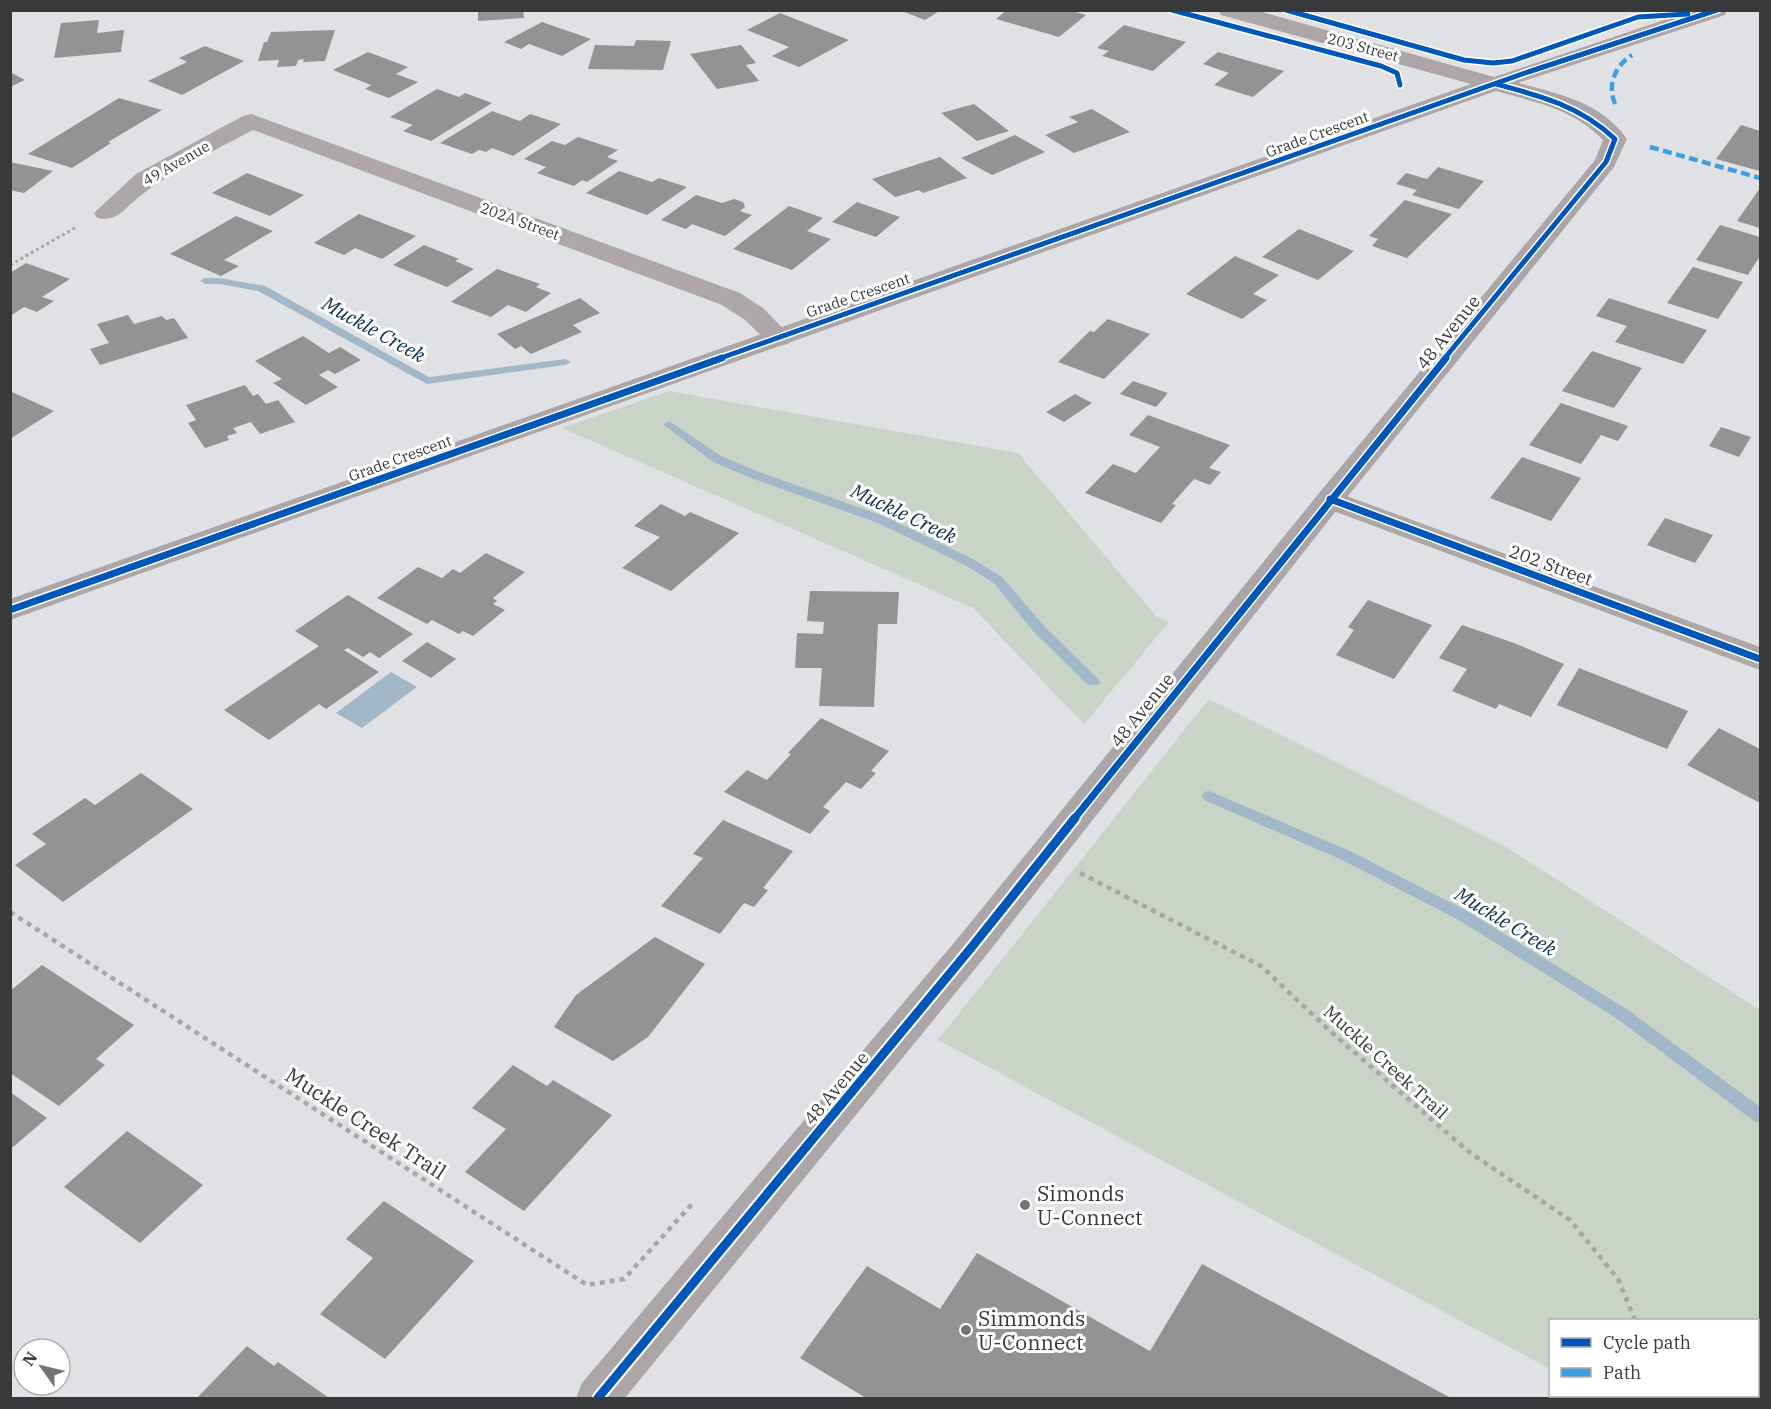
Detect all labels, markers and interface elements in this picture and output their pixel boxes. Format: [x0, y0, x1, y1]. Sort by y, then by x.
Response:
street label: 203 Street [1325, 28, 1401, 66]
street label: Grade Crescent [1263, 107, 1371, 161]
street label: 49 Avenue [139, 136, 213, 190]
street label: 202A Street [478, 198, 562, 244]
street label: Grade Crescent [804, 268, 912, 322]
water label: Muckle Creek [317, 289, 431, 369]
street label: 48 Avenue [1411, 290, 1485, 374]
street label: Grade Crescent [346, 431, 454, 485]
water label: Muckle Creek [846, 476, 962, 549]
street label: 202 Street [1506, 539, 1596, 591]
street label: 48 Avenue [1105, 668, 1179, 752]
water label: Muckle Creek [1449, 880, 1562, 962]
street label: Muckle Creek Trail [1319, 1000, 1453, 1124]
street label: 48 Avenue [799, 1047, 873, 1129]
street label: Muckle Creek Trail [280, 1061, 452, 1185]
place label: Simonds U-Connect [1037, 1179, 1143, 1231]
marker: Simonds U-Connect [1018, 1198, 1032, 1212]
place label: Simmonds U-Connect [978, 1304, 1085, 1356]
legend [1549, 1319, 1759, 1397]
marker: Simmonds U-Connect [959, 1323, 973, 1337]
text: Cycle path [1603, 1331, 1691, 1354]
north arrow [12, 1337, 72, 1397]
text: N [18, 1348, 41, 1369]
text: Path [1603, 1361, 1641, 1384]

